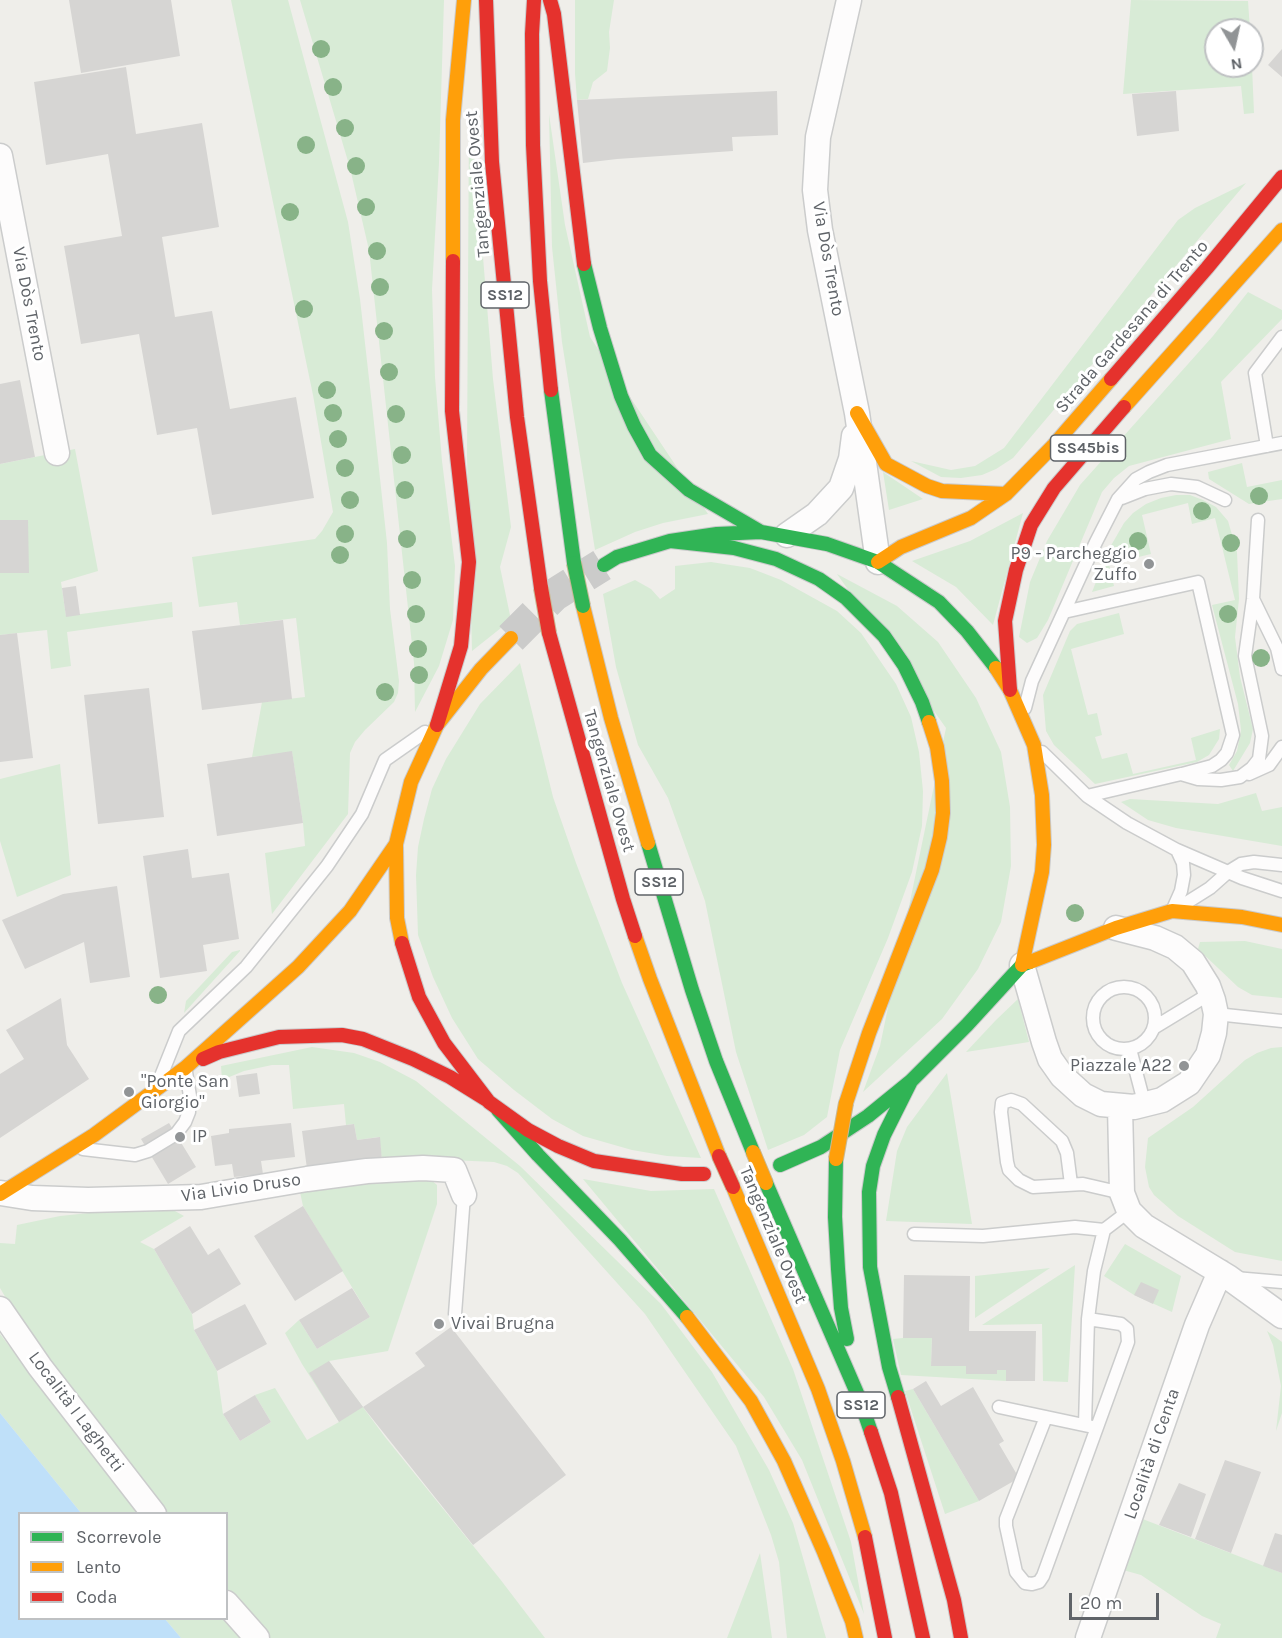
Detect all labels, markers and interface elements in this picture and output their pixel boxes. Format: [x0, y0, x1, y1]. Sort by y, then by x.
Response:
north arrow [1204, 18, 1264, 78]
text: N [1229, 54, 1244, 75]
street label: Tangenziale Ovest [461, 110, 495, 258]
street label: Via Dòs Trento [807, 200, 849, 318]
street label: Strada Gardesana di Trento [1051, 236, 1213, 418]
street label: Via Dòs Trento [7, 245, 51, 363]
road number: SS12 [481, 282, 529, 308]
road number: SS45bis [1050, 435, 1126, 461]
place label: P9 - Parcheggio Zuffo [1010, 543, 1137, 586]
marker: P9 - Parcheggio Zuffo [1142, 557, 1156, 571]
street label: Tangenziale Ovest [578, 707, 640, 855]
road number: SS12 [635, 869, 683, 895]
place label: Piazzale A22 [1070, 1055, 1172, 1077]
marker: Piazzale A22 [1177, 1059, 1191, 1073]
place label: "Ponte San Giorgio" [141, 1071, 229, 1114]
marker: "Ponte San Giorgio" [122, 1085, 136, 1099]
place label: IP [192, 1126, 207, 1148]
marker: IP [173, 1130, 187, 1144]
street label: Tangenziale Ovest [734, 1163, 812, 1307]
street label: Via Livio Druso [180, 1169, 302, 1207]
place label: Vivai Brugna [451, 1313, 555, 1335]
marker: Vivai Brugna [432, 1317, 446, 1331]
street label: Località I Laghetti [24, 1347, 128, 1477]
street label: Località di Centa [1119, 1386, 1185, 1522]
road number: SS12 [837, 1392, 885, 1418]
legend [18, 1512, 228, 1620]
text: Scorrevole [76, 1526, 161, 1548]
text: Lento [76, 1556, 121, 1578]
scale bar [1072, 1581, 1162, 1619]
text: Coda [76, 1586, 117, 1608]
text: 20 m [1080, 1592, 1122, 1614]

